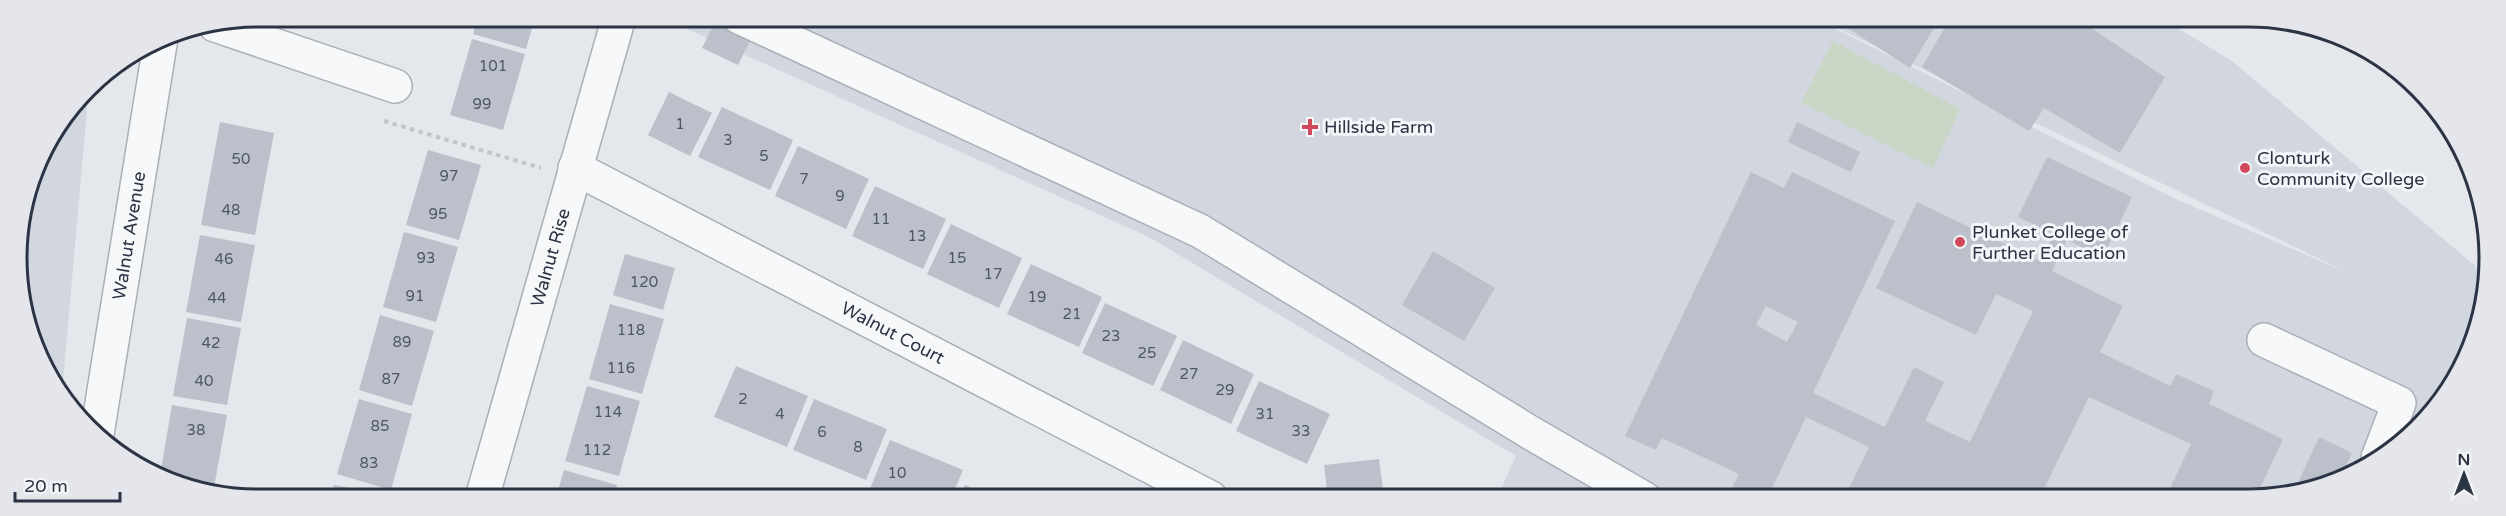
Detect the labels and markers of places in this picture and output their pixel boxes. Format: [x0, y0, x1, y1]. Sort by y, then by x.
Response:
place label: Hillside Farm [1324, 116, 1433, 138]
marker: Hillside Farm [1301, 118, 1319, 136]
place label: Clonturk Community College [2257, 147, 2425, 190]
marker: Clonturk Community College [2238, 161, 2252, 175]
place label: Plunket College of Further Education [1972, 221, 2128, 264]
marker: Plunket College of Further Education [1953, 235, 1967, 249]

